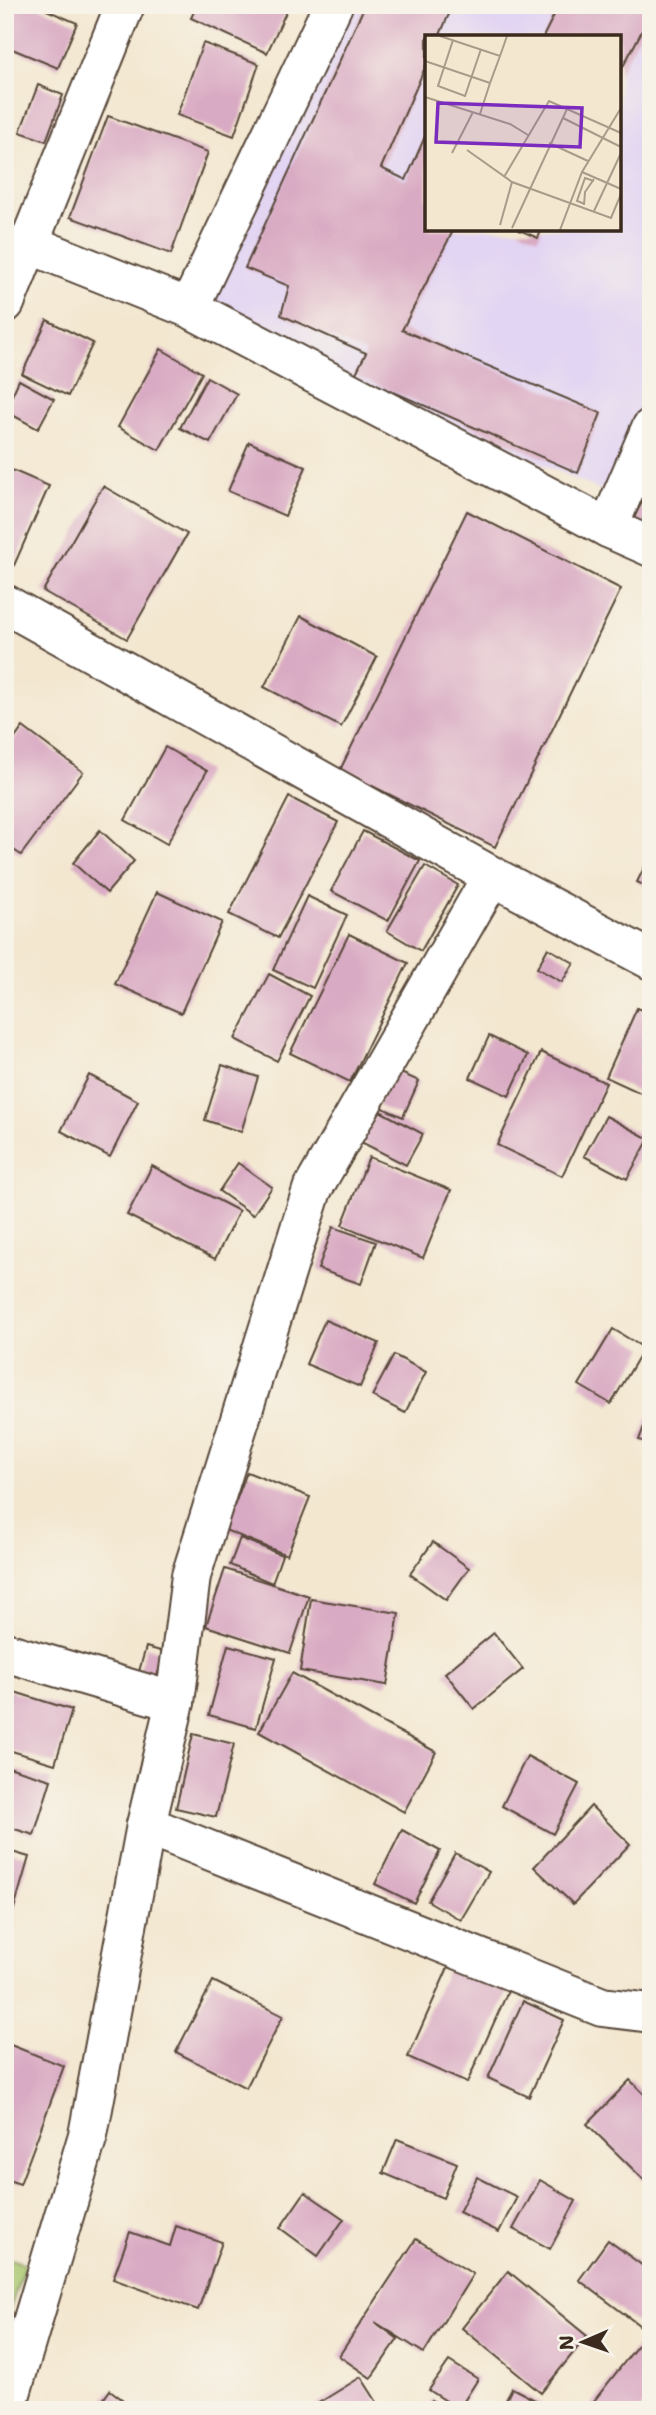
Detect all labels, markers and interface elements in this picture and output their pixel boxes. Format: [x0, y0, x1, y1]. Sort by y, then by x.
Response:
inset map [425, 35, 621, 231]
north arrow [548, 2306, 618, 2376]
text: N [554, 2335, 579, 2351]

